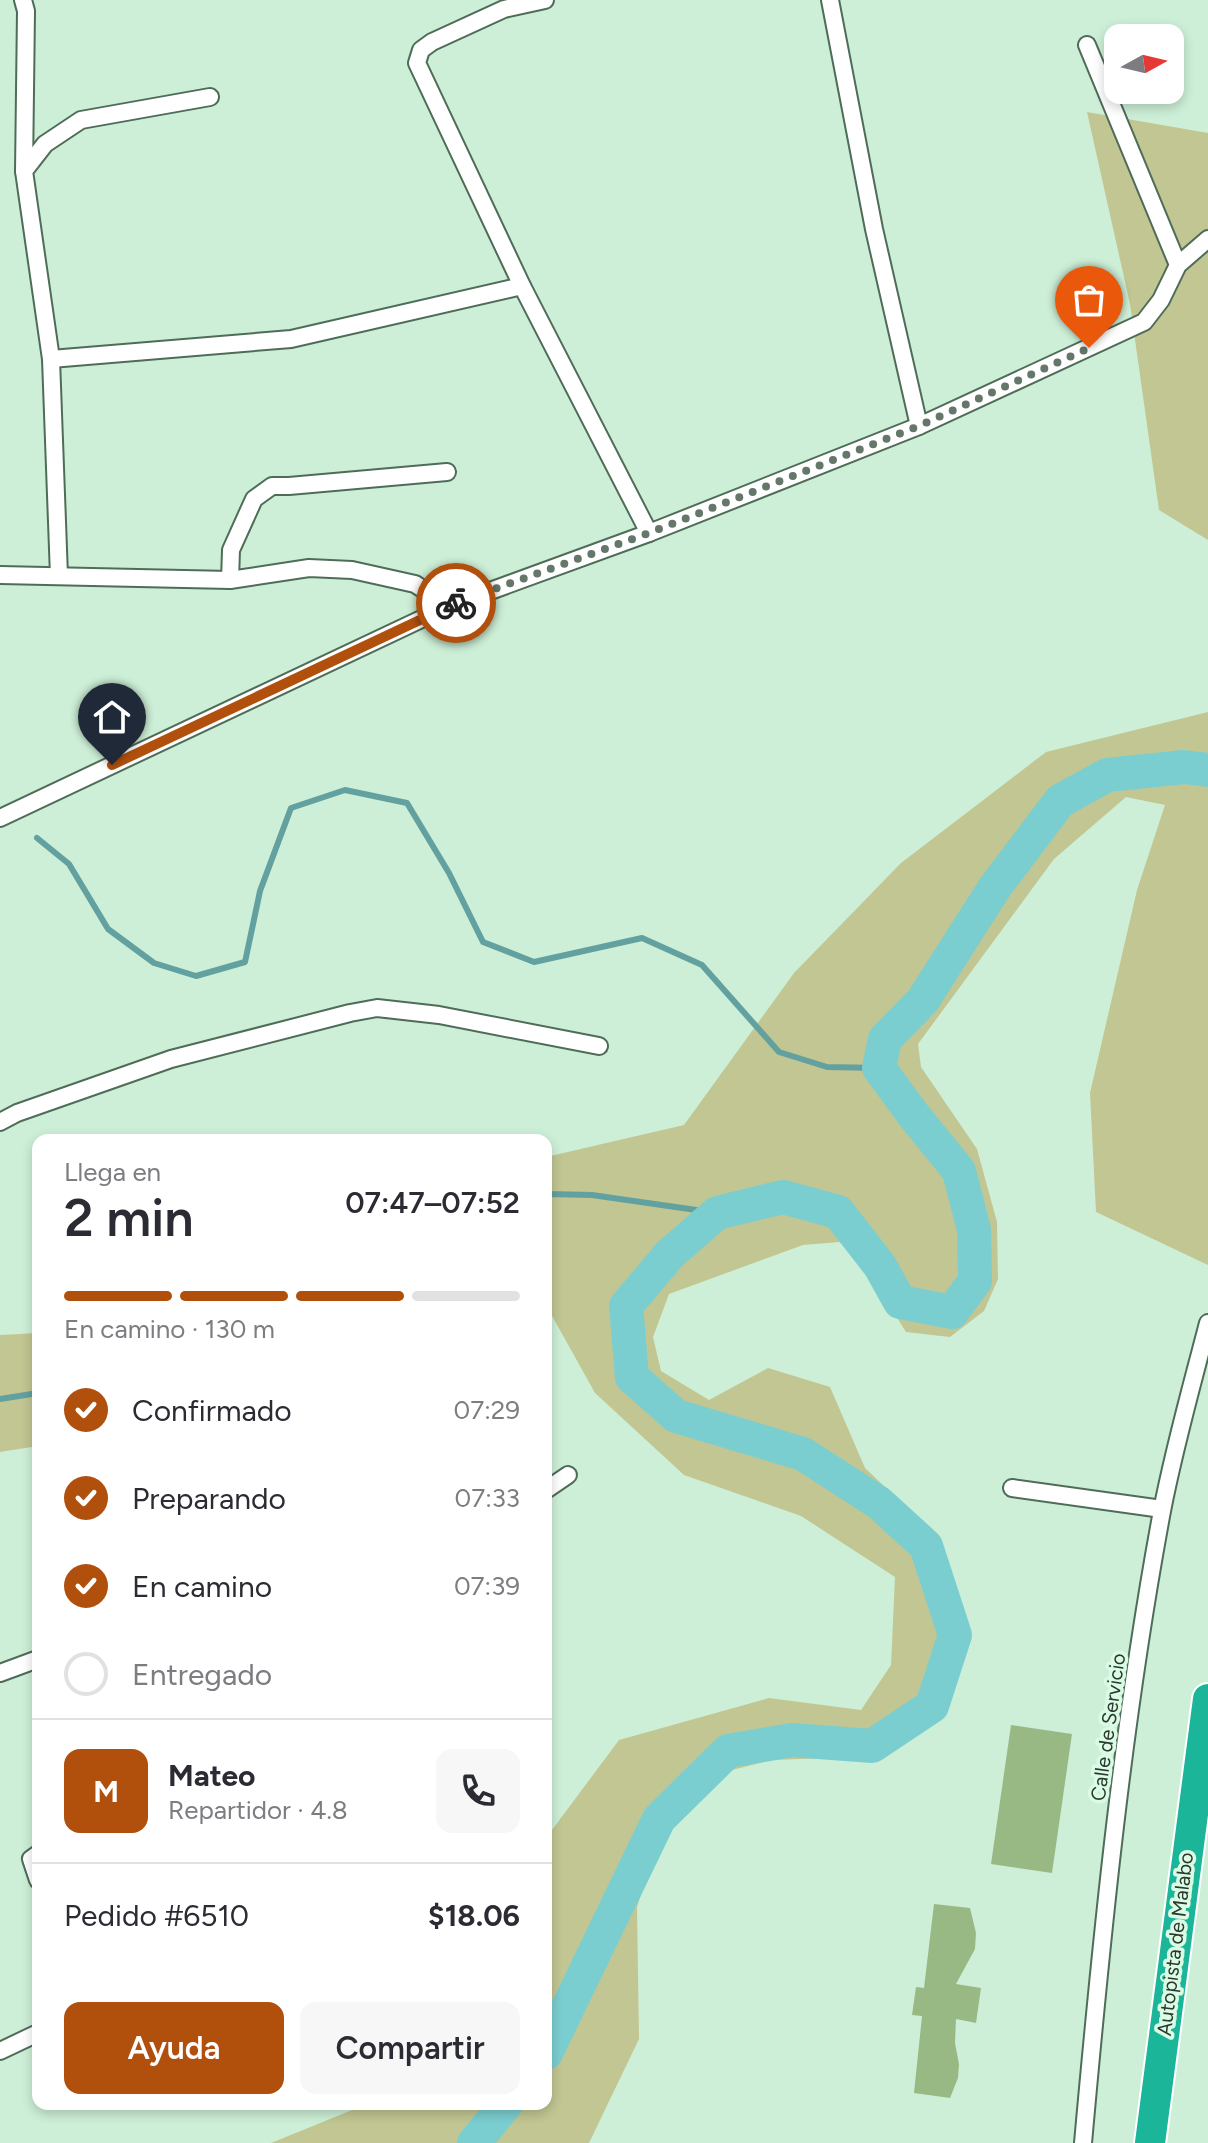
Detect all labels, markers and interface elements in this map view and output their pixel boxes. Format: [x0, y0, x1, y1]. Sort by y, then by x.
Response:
north arrow [1104, 24, 1184, 104]
map controls [1104, 24, 1184, 104]
pin [1055, 266, 1123, 348]
icon: bag [1067, 278, 1111, 322]
courier [416, 563, 496, 643]
icon: bike [434, 581, 478, 625]
pin [78, 683, 146, 765]
icon: home [90, 695, 134, 739]
text: Llega en [64, 1156, 161, 1188]
text: 07:47–07:52 [345, 1184, 520, 1221]
text: 2 min [64, 1187, 193, 1249]
text: En camino · 130 m [64, 1313, 275, 1345]
icon: check [64, 1388, 108, 1432]
text: Confirmado [132, 1392, 292, 1429]
text: 07:29 [454, 1394, 520, 1426]
icon: check [64, 1476, 108, 1520]
text: Preparando [132, 1480, 286, 1517]
text: 07:33 [455, 1482, 520, 1514]
icon: check [64, 1564, 108, 1608]
text: En camino [132, 1568, 272, 1605]
text: 07:39 [454, 1570, 520, 1602]
street label: Calle de Servicio [1086, 1652, 1130, 1802]
text: Entregado [132, 1656, 272, 1693]
button: phone [436, 1749, 520, 1833]
text: Mateo [168, 1757, 256, 1794]
text: M [93, 1773, 119, 1810]
text: Repartidor · 4.8 [168, 1794, 348, 1826]
street label: Autopista de Malabo [1152, 1851, 1198, 2037]
text: Pedido #6510 [64, 1897, 249, 1934]
text: $18.06 [428, 1897, 520, 1934]
button: Ayuda [64, 2002, 284, 2094]
button: Compartir [300, 2002, 520, 2094]

